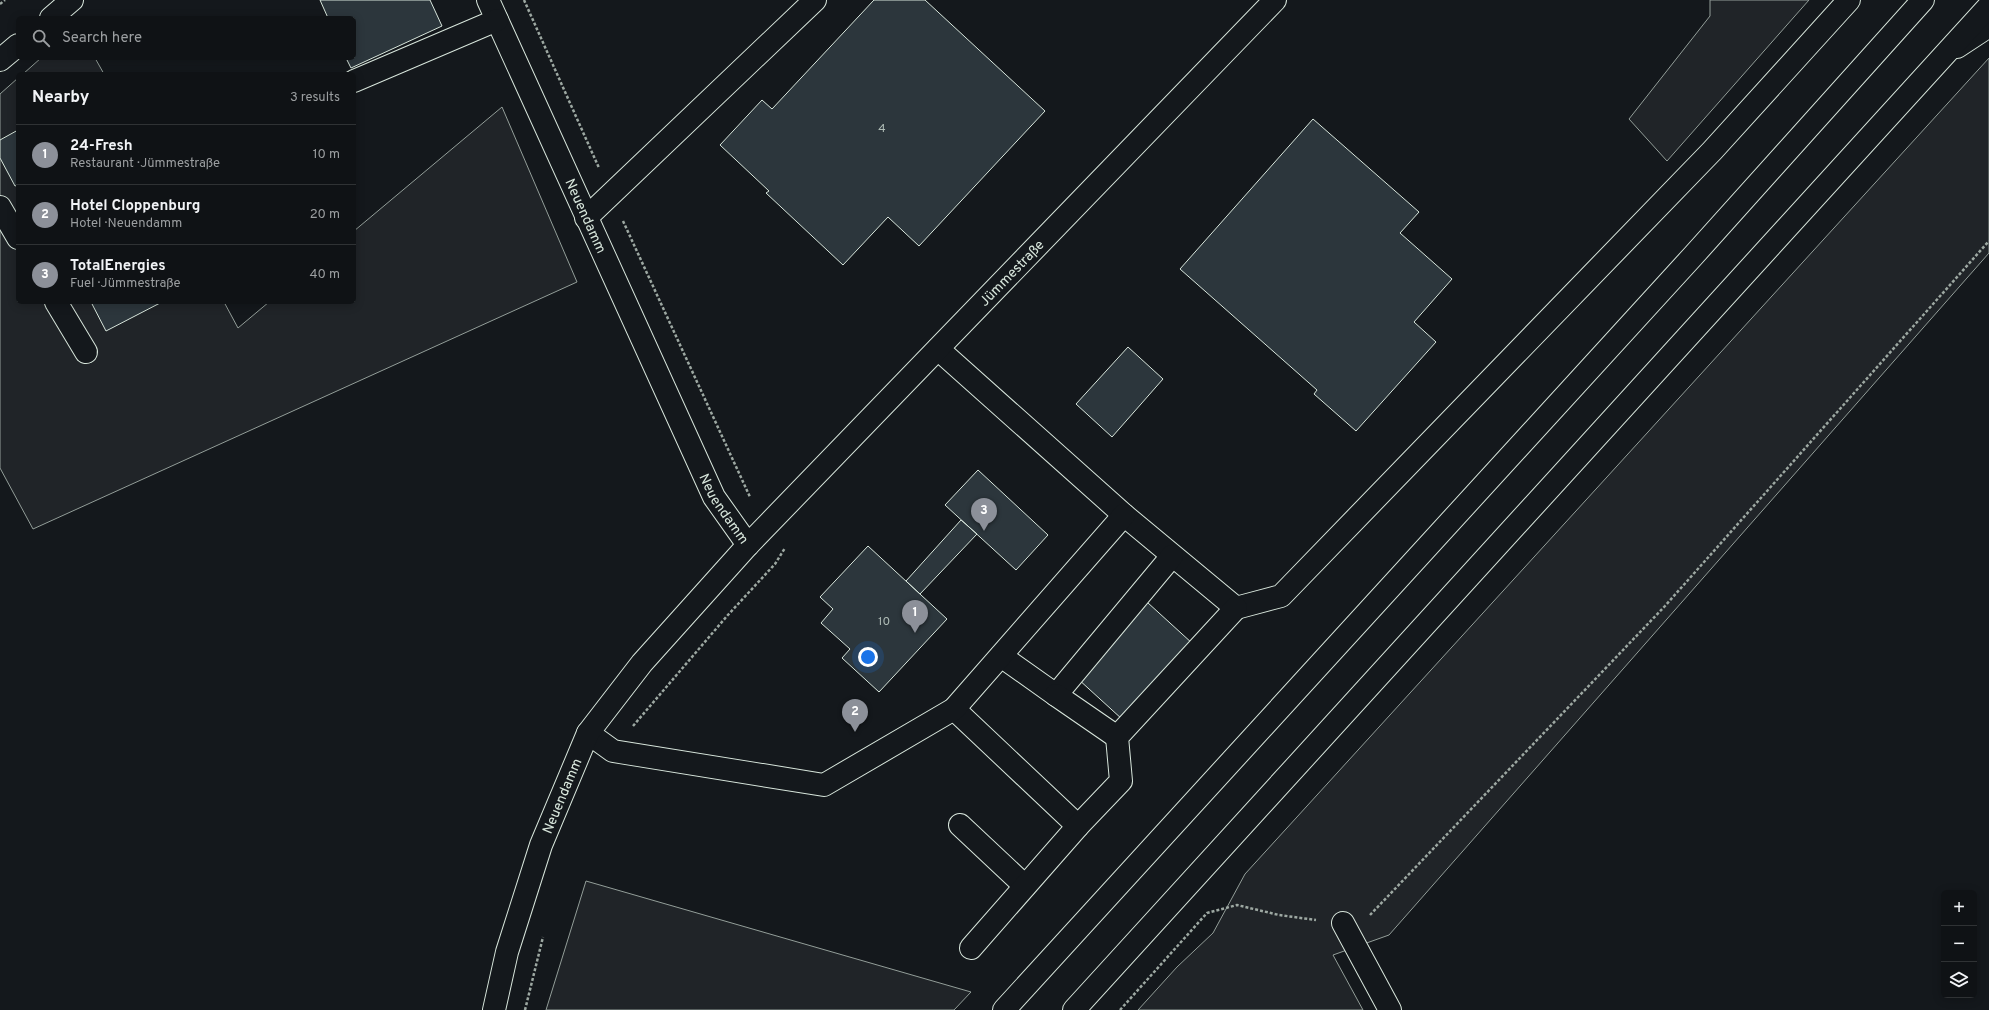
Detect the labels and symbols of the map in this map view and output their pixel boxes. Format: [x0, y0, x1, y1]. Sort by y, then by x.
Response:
house number: 4 [878, 121, 886, 137]
street label: Neuendamm [560, 176, 609, 256]
street label: Jümmestraße [976, 237, 1048, 311]
street label: Neuendamm [694, 471, 752, 548]
pin: 3 [971, 498, 997, 531]
pin: 1 [902, 600, 928, 633]
house number: 10 [878, 614, 890, 630]
your location [858, 647, 878, 667]
pin: 2 [842, 699, 868, 732]
street label: Neuendamm [540, 756, 586, 837]

